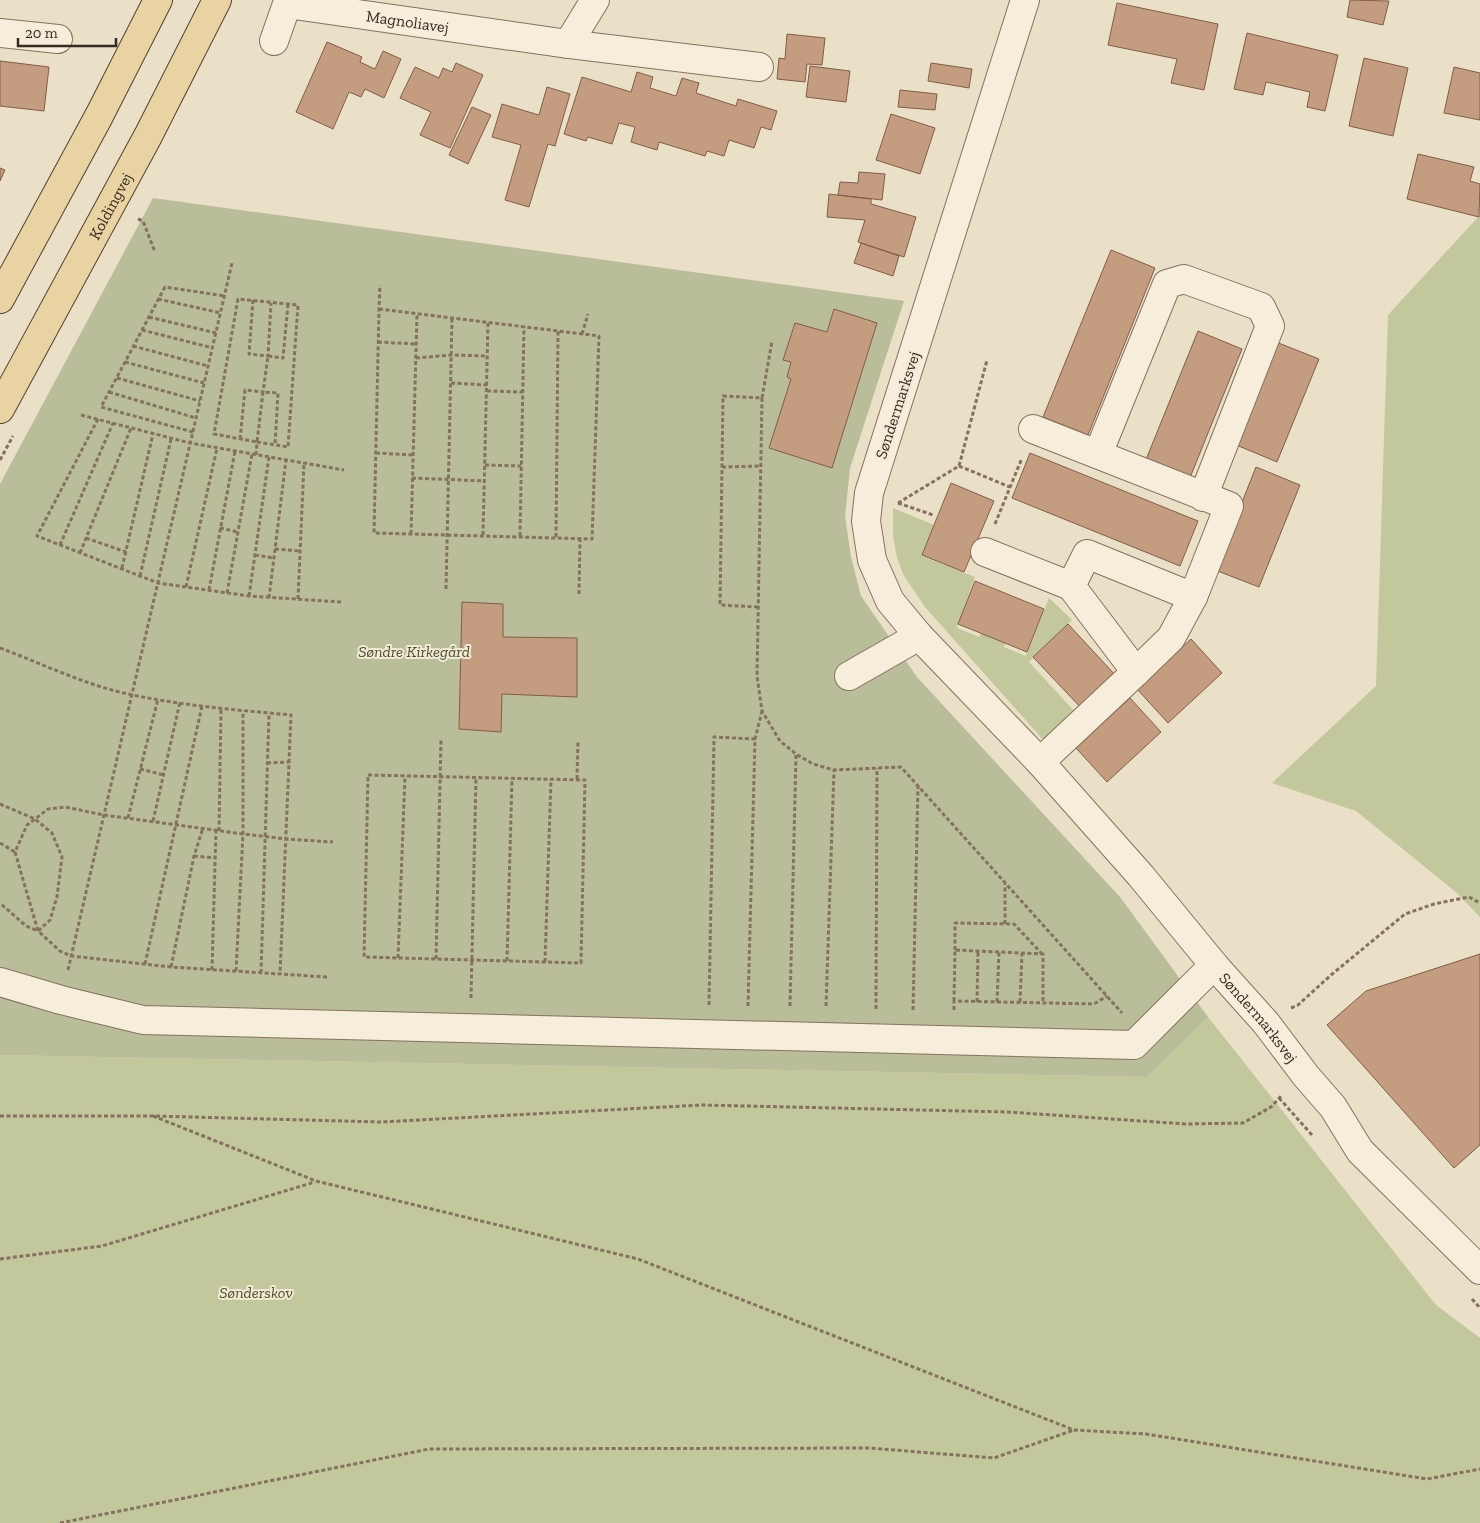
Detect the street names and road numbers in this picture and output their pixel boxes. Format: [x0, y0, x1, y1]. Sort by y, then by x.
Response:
street label: Magnoliavej [365, 6, 450, 37]
street label: Koldingvej [85, 169, 136, 243]
street label: Søndermarksvej [871, 349, 924, 461]
street label: Søndermarksvej [1215, 969, 1302, 1067]

